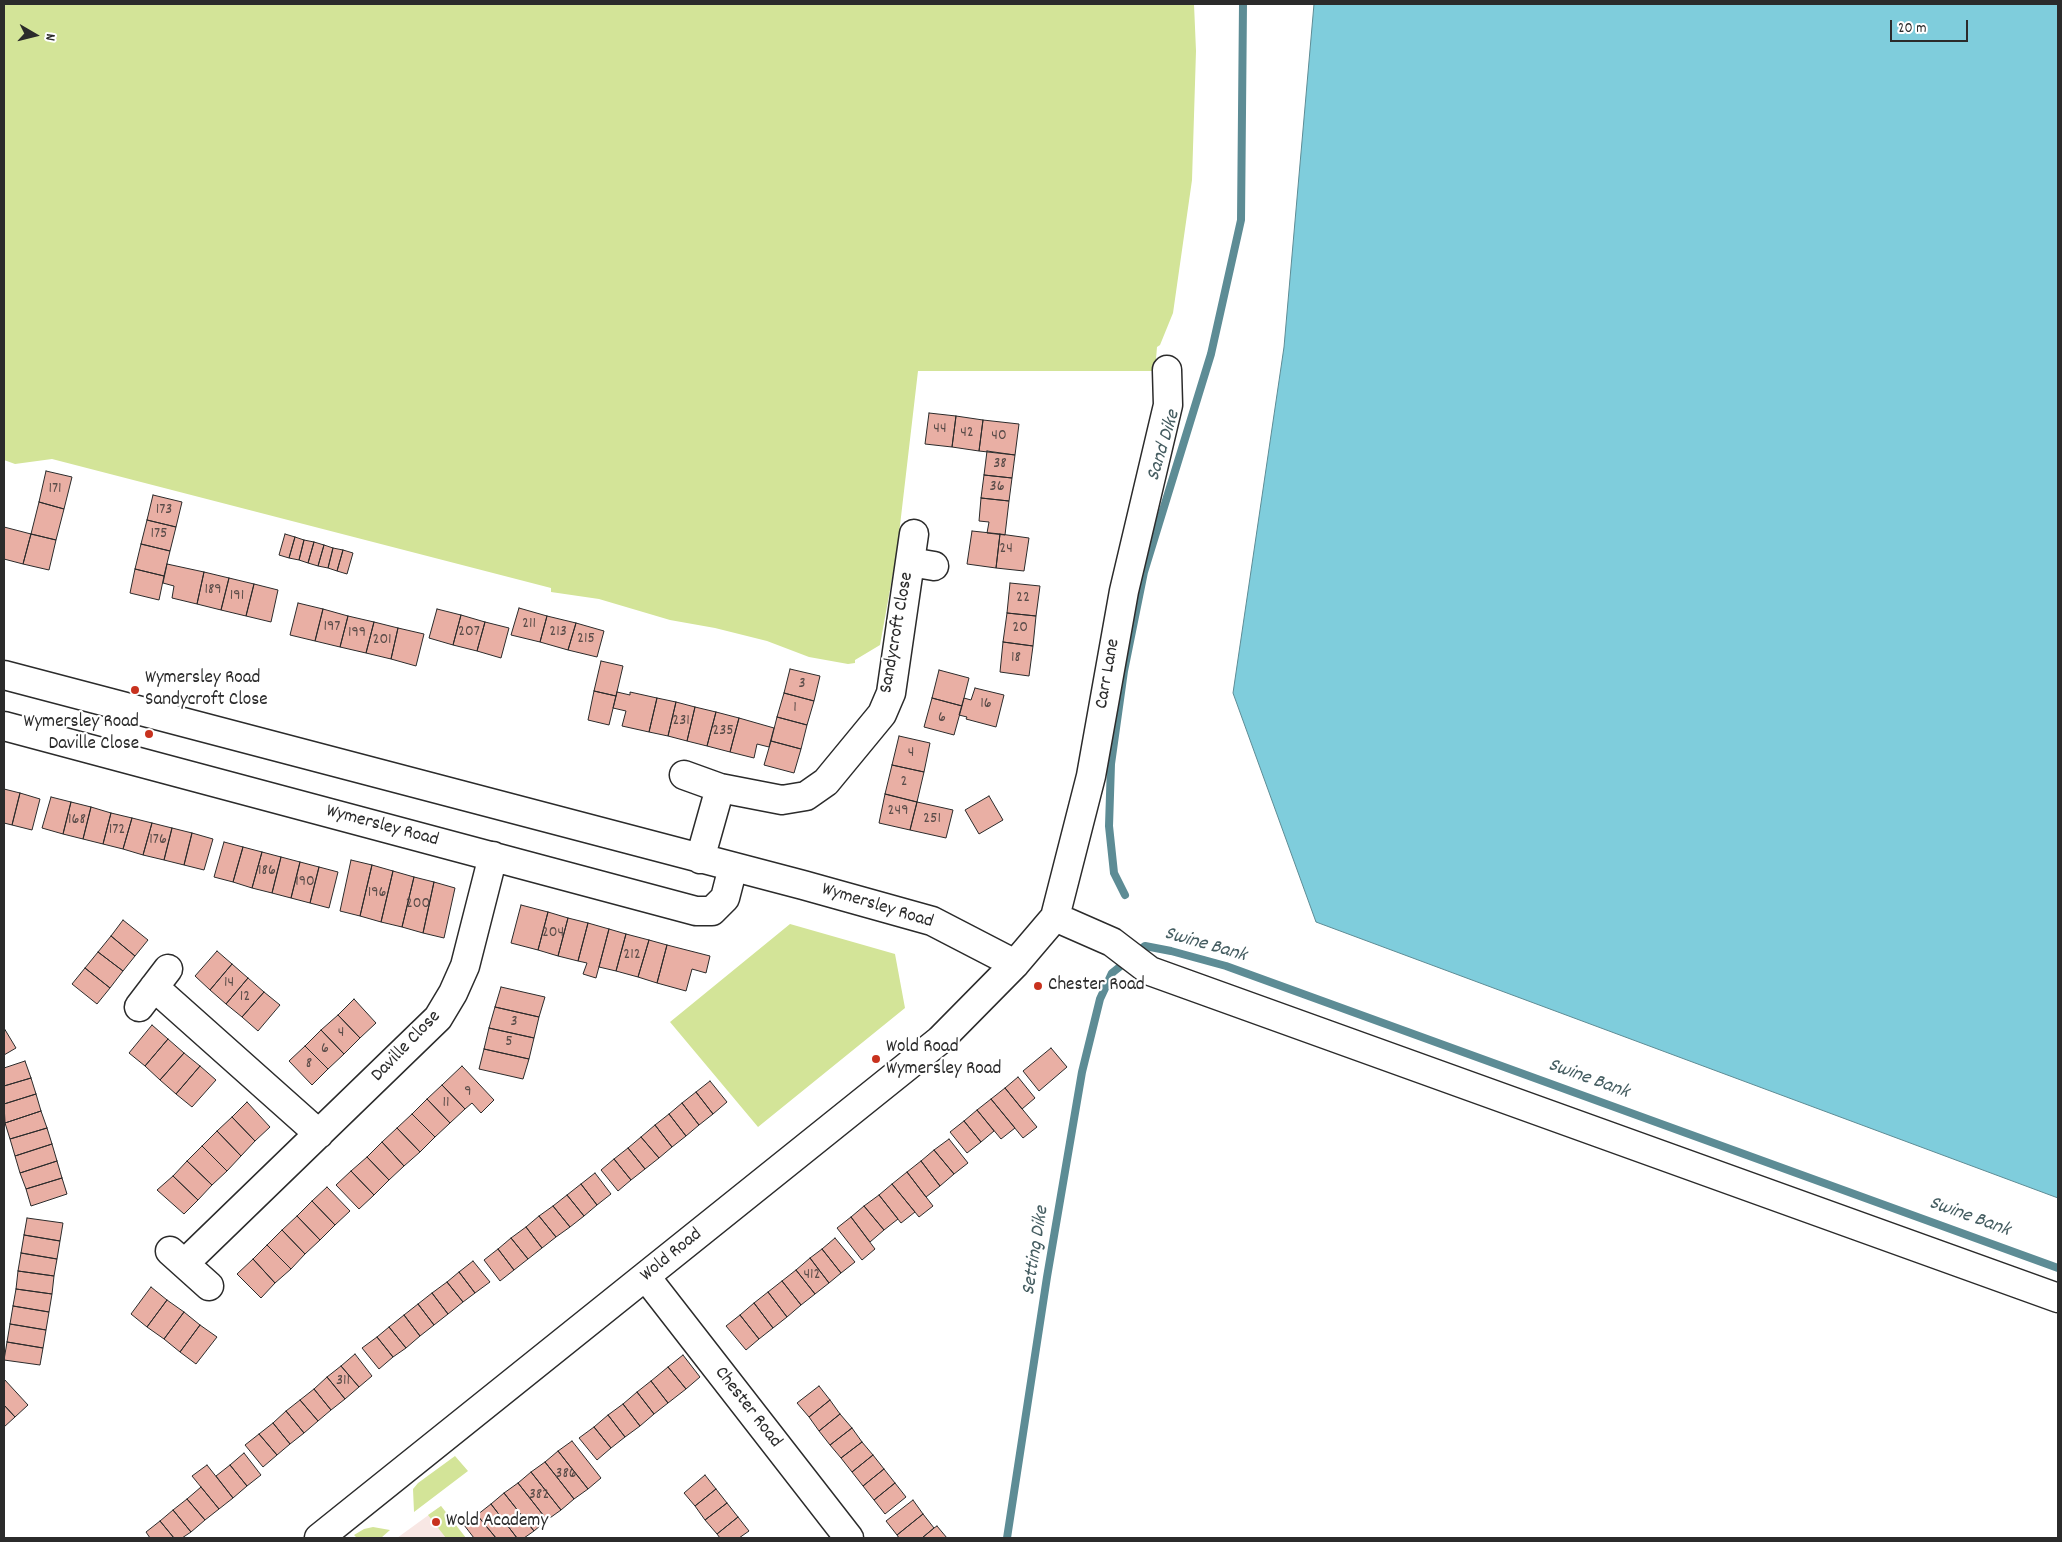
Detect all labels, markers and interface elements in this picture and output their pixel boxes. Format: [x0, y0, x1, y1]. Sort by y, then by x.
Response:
north arrow [10, 10, 60, 60]
scale bar [1892, 10, 1970, 42]
text: 20 m [1898, 18, 1926, 40]
text: N [39, 32, 60, 42]
water label: Sand Dike [1143, 408, 1187, 484]
house number: 44 [933, 420, 947, 440]
house number: 42 [960, 424, 974, 444]
house number: 40 [991, 427, 1007, 447]
house number: 38 [993, 455, 1007, 475]
house number: 36 [990, 478, 1004, 498]
house number: 171 [48, 480, 62, 500]
house number: 173 [156, 501, 172, 521]
house number: 175 [150, 525, 168, 545]
house number: 24 [999, 540, 1013, 560]
street label: Sandycroft Close [876, 571, 920, 695]
house number: 189 [204, 581, 222, 601]
house number: 191 [230, 587, 244, 607]
house number: 22 [1016, 589, 1030, 609]
house number: 211 [522, 615, 536, 635]
house number: 197 [324, 618, 340, 638]
house number: 20 [1012, 619, 1028, 639]
house number: 207 [458, 623, 480, 643]
house number: 213 [549, 623, 567, 643]
house number: 199 [348, 624, 366, 644]
house number: 215 [577, 630, 595, 650]
house number: 201 [372, 631, 392, 651]
street label: Carr Lane [1092, 637, 1126, 711]
house number: 18 [1011, 649, 1021, 669]
place label: Wymersley Road Sandycroft Close [145, 668, 268, 712]
house number: 3 [798, 675, 806, 695]
marker: Wymersley Road Sandycroft Close [129, 684, 141, 696]
house number: 16 [980, 695, 992, 715]
house number: 1 [793, 699, 797, 719]
house number: 6 [938, 709, 946, 729]
place label: Wymersley Road Daville Close [23, 712, 139, 756]
house number: 231 [672, 712, 690, 732]
house number: 235 [712, 722, 734, 742]
marker: Wymersley Road Daville Close [143, 728, 155, 740]
house number: 4 [908, 744, 914, 764]
house number: 2 [901, 773, 907, 793]
street label: Wymersley Road [323, 801, 441, 853]
house number: 249 [888, 802, 908, 822]
house number: 251 [923, 810, 941, 830]
house number: 168 [68, 811, 86, 831]
house number: 172 [109, 821, 125, 841]
house number: 176 [149, 831, 167, 851]
house number: 186 [258, 862, 276, 882]
house number: 190 [295, 873, 315, 893]
street label: Wymersley Road [818, 879, 936, 935]
house number: 196 [368, 884, 386, 904]
house number: 200 [406, 895, 430, 915]
water label: Swine Bank [1161, 923, 1249, 969]
house number: 204 [542, 924, 564, 944]
house number: 212 [623, 946, 641, 966]
house number: 14 [224, 974, 234, 994]
place label: Chester Road [1048, 975, 1145, 997]
marker: Chester Road [1032, 980, 1044, 992]
house number: 12 [240, 988, 250, 1008]
street label: Daville Close [367, 1006, 447, 1088]
house number: 3 [510, 1013, 518, 1033]
house number: 4 [338, 1024, 344, 1044]
house number: 5 [505, 1033, 513, 1053]
place label: Wold Road Wymersley Road [886, 1037, 1002, 1081]
house number: 6 [321, 1040, 329, 1060]
marker: Wold Road Wymersley Road [870, 1053, 882, 1065]
water label: Swine Bank [1544, 1054, 1632, 1106]
house number: 8 [306, 1055, 312, 1075]
house number: 9 [464, 1083, 472, 1103]
house number: 11 [442, 1094, 450, 1114]
water label: Swine Bank [1925, 1192, 2013, 1244]
water label: Setting Dike [1018, 1205, 1056, 1297]
street label: Wold Road [637, 1224, 707, 1288]
house number: 412 [803, 1266, 821, 1286]
street label: Chester Road [708, 1363, 786, 1453]
house number: 311 [336, 1372, 350, 1392]
house number: 386 [555, 1465, 577, 1485]
house number: 382 [529, 1486, 549, 1506]
place label: Wold Academy [446, 1511, 548, 1533]
marker: Wold Academy [430, 1516, 442, 1528]

